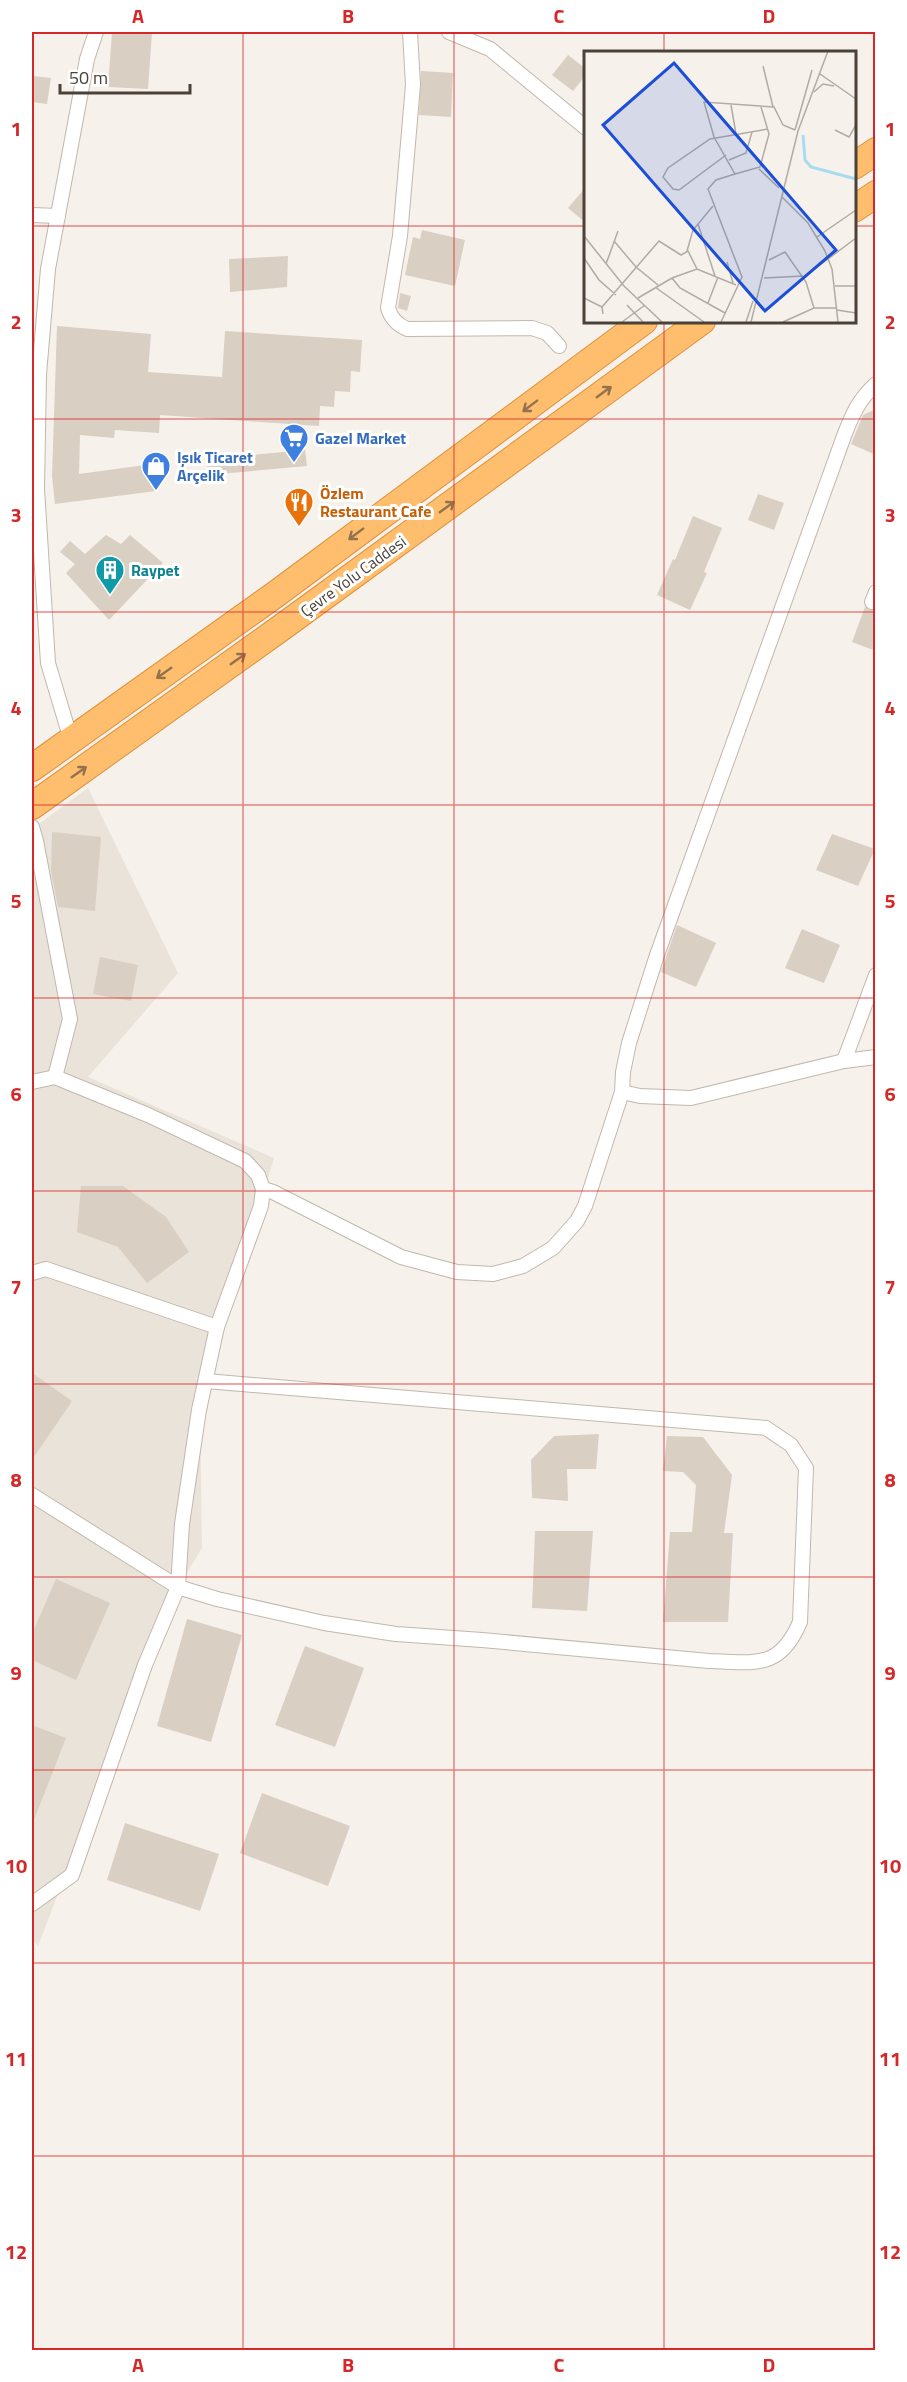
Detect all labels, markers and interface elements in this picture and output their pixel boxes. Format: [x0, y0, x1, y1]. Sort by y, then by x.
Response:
text: A [132, 0, 144, 31]
text: B [342, 0, 354, 31]
text: C [554, 0, 565, 31]
text: D [763, 0, 775, 31]
inset map [584, 51, 856, 322]
scale bar [60, 57, 190, 95]
text: 50 m [69, 64, 108, 91]
text: 1 [10, 113, 22, 144]
text: 1 [884, 113, 896, 144]
text: 2 [10, 306, 22, 337]
text: 2 [884, 306, 896, 337]
one-way arrow [596, 386, 612, 398]
one-way arrow [522, 400, 538, 412]
supermarket icon: Gazel Market [278, 422, 310, 464]
place label: Gazel Market [315, 426, 406, 450]
place label: Işık Ticaret Arçelik [177, 445, 253, 487]
shop icon: Işık Ticaret Arçelik [140, 450, 172, 492]
place label: Özlem Restaurant Cafe [320, 481, 431, 523]
restaurant icon: Özlem Restaurant Cafe [283, 486, 315, 528]
text: 3 [10, 499, 22, 530]
text: 3 [884, 499, 896, 530]
one-way arrow [438, 501, 454, 513]
one-way arrow [349, 528, 365, 541]
street label: Çevre Yolu Caddesi [295, 529, 411, 623]
building icon: Raypet [94, 554, 126, 596]
place label: Raypet [131, 558, 180, 582]
one-way arrow [230, 653, 246, 665]
one-way arrow [157, 667, 173, 679]
text: 4 [10, 692, 22, 723]
text: 4 [884, 692, 896, 723]
one-way arrow [71, 766, 87, 778]
text: 5 [10, 885, 22, 916]
text: 5 [884, 885, 896, 916]
text: 6 [10, 1078, 22, 1109]
text: 6 [884, 1078, 896, 1109]
text: 7 [10, 1271, 22, 1302]
text: 7 [884, 1271, 896, 1302]
text: 8 [10, 1464, 22, 1495]
text: 8 [884, 1464, 896, 1495]
text: 9 [10, 1657, 22, 1688]
text: 9 [884, 1657, 896, 1688]
text: 10 [5, 1850, 27, 1881]
text: 10 [879, 1850, 901, 1881]
text: 11 [5, 2043, 27, 2074]
text: 11 [879, 2043, 901, 2074]
text: 12 [5, 2236, 27, 2267]
text: 12 [879, 2236, 901, 2267]
text: A [132, 2349, 144, 2380]
text: B [342, 2349, 354, 2380]
text: C [554, 2349, 565, 2380]
text: D [763, 2349, 775, 2380]

